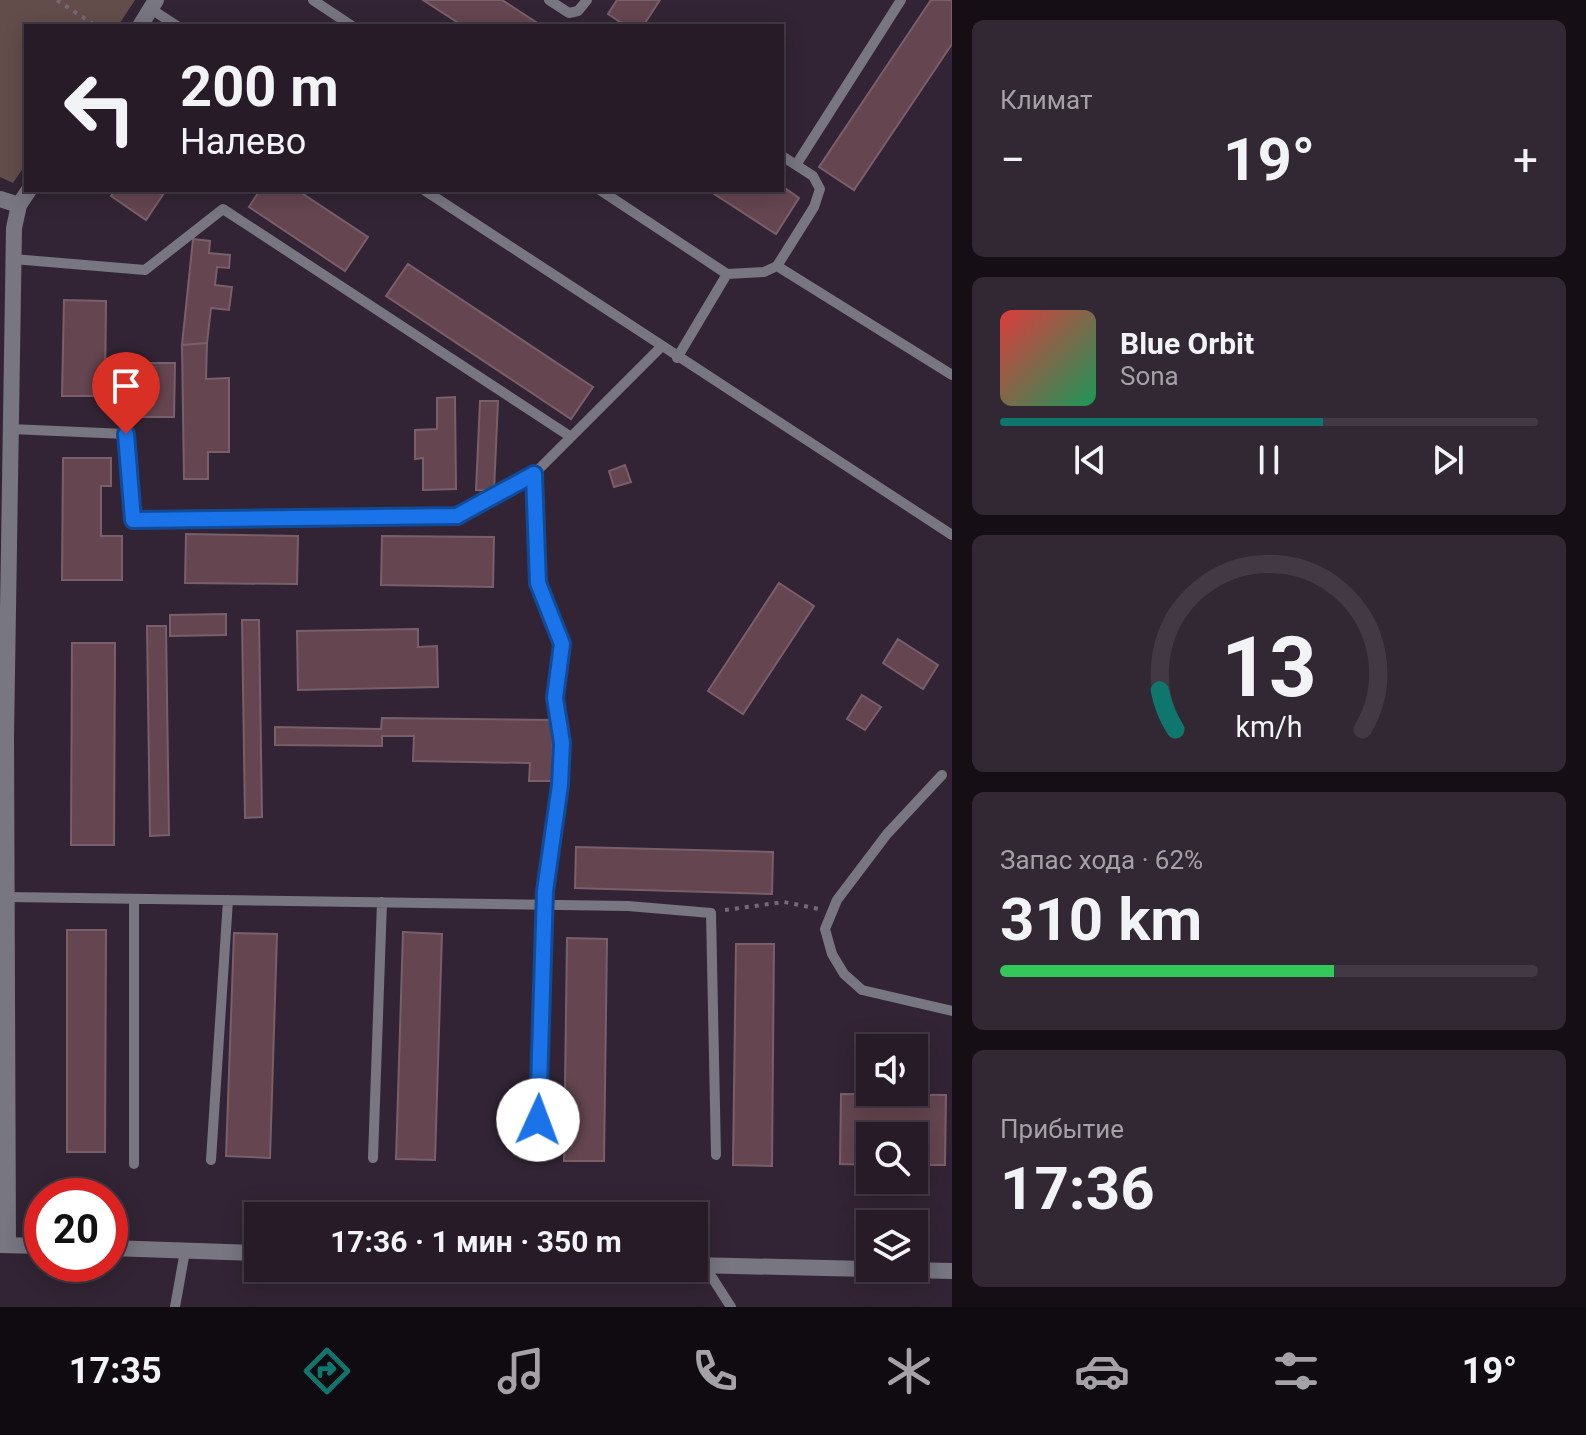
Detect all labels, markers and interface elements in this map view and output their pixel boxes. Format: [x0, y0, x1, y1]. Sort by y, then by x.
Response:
text: 200 m [180, 54, 339, 120]
icon: left [48, 56, 152, 160]
text: Климат [1000, 85, 1092, 115]
text: Налево [180, 121, 306, 163]
text: 19° [1223, 124, 1315, 195]
text: − [1000, 134, 1025, 186]
text: + [1513, 134, 1538, 186]
text: Blue Orbit [1120, 326, 1254, 361]
pin [92, 352, 160, 434]
text: Sona [1120, 361, 1179, 391]
icon: arrive [104, 364, 148, 408]
icon: previous [1068, 438, 1112, 482]
icon: pause [1247, 438, 1291, 482]
icon: next [1426, 438, 1470, 482]
text: 13 [1221, 618, 1317, 715]
text: km/h [1235, 710, 1303, 744]
text: Запас хода · 62% [1000, 845, 1203, 875]
text: 310 km [1000, 884, 1202, 955]
map controls [856, 1034, 928, 1282]
button: sound [856, 1034, 928, 1106]
position arrow [496, 1078, 580, 1162]
text: Прибытие [1000, 1114, 1124, 1144]
button: search [856, 1122, 928, 1194]
text: 17:36 [1000, 1153, 1155, 1224]
speed limit sign: 20 [24, 1178, 128, 1282]
button: layers [856, 1210, 928, 1282]
text: 17:36 · 1 мин · 350 m [330, 1224, 622, 1259]
icon: directions [299, 1343, 355, 1399]
icon: music [493, 1343, 549, 1399]
icon: phone [687, 1343, 743, 1399]
icon: climate [881, 1343, 937, 1399]
icon: car [1074, 1343, 1130, 1399]
icon: filters [1268, 1343, 1324, 1399]
text: 17:35 [69, 1350, 162, 1392]
text: 19° [1462, 1350, 1517, 1392]

